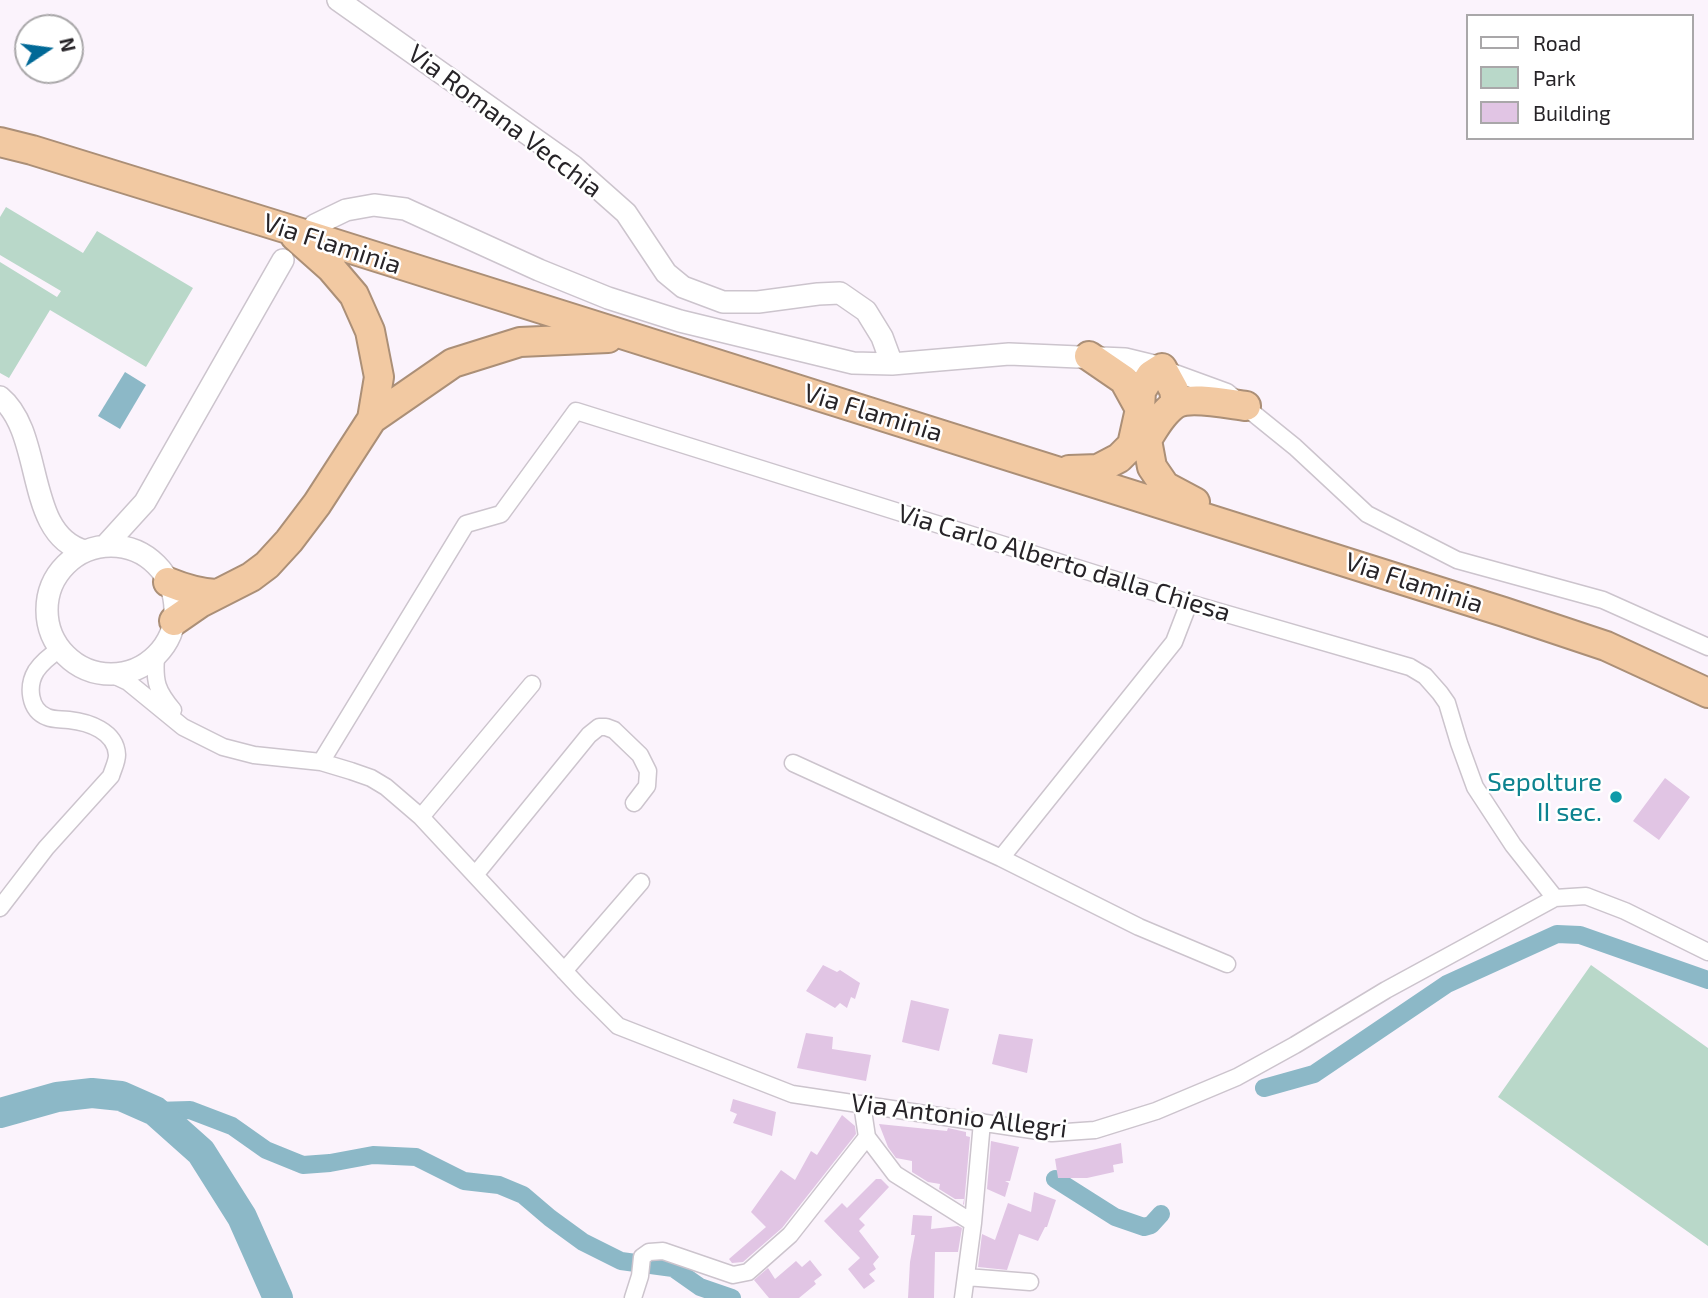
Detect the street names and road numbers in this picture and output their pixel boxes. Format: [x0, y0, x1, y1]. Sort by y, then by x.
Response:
street label: Via Romana Vecchia [402, 38, 608, 204]
street label: Via Flaminia [259, 207, 405, 281]
street label: Via Flaminia [800, 377, 946, 449]
street label: Via Carlo Alberto dalla Chiesa [894, 497, 1234, 629]
street label: Via Flaminia [1341, 546, 1487, 620]
street label: Via Antonio Allegri [849, 1087, 1069, 1145]

